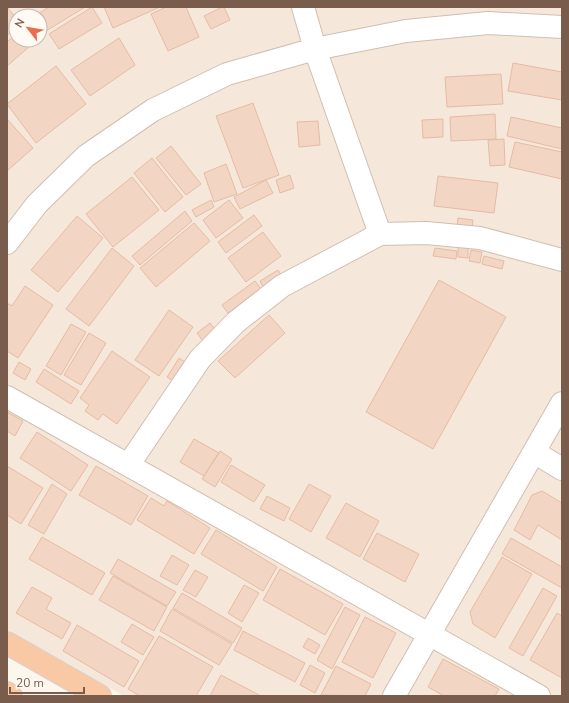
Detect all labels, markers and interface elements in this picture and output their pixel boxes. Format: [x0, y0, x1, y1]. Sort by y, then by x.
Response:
north arrow [8, 8, 48, 48]
text: N [11, 16, 28, 30]
scale bar [10, 669, 84, 695]
text: 20 m [16, 675, 44, 691]

